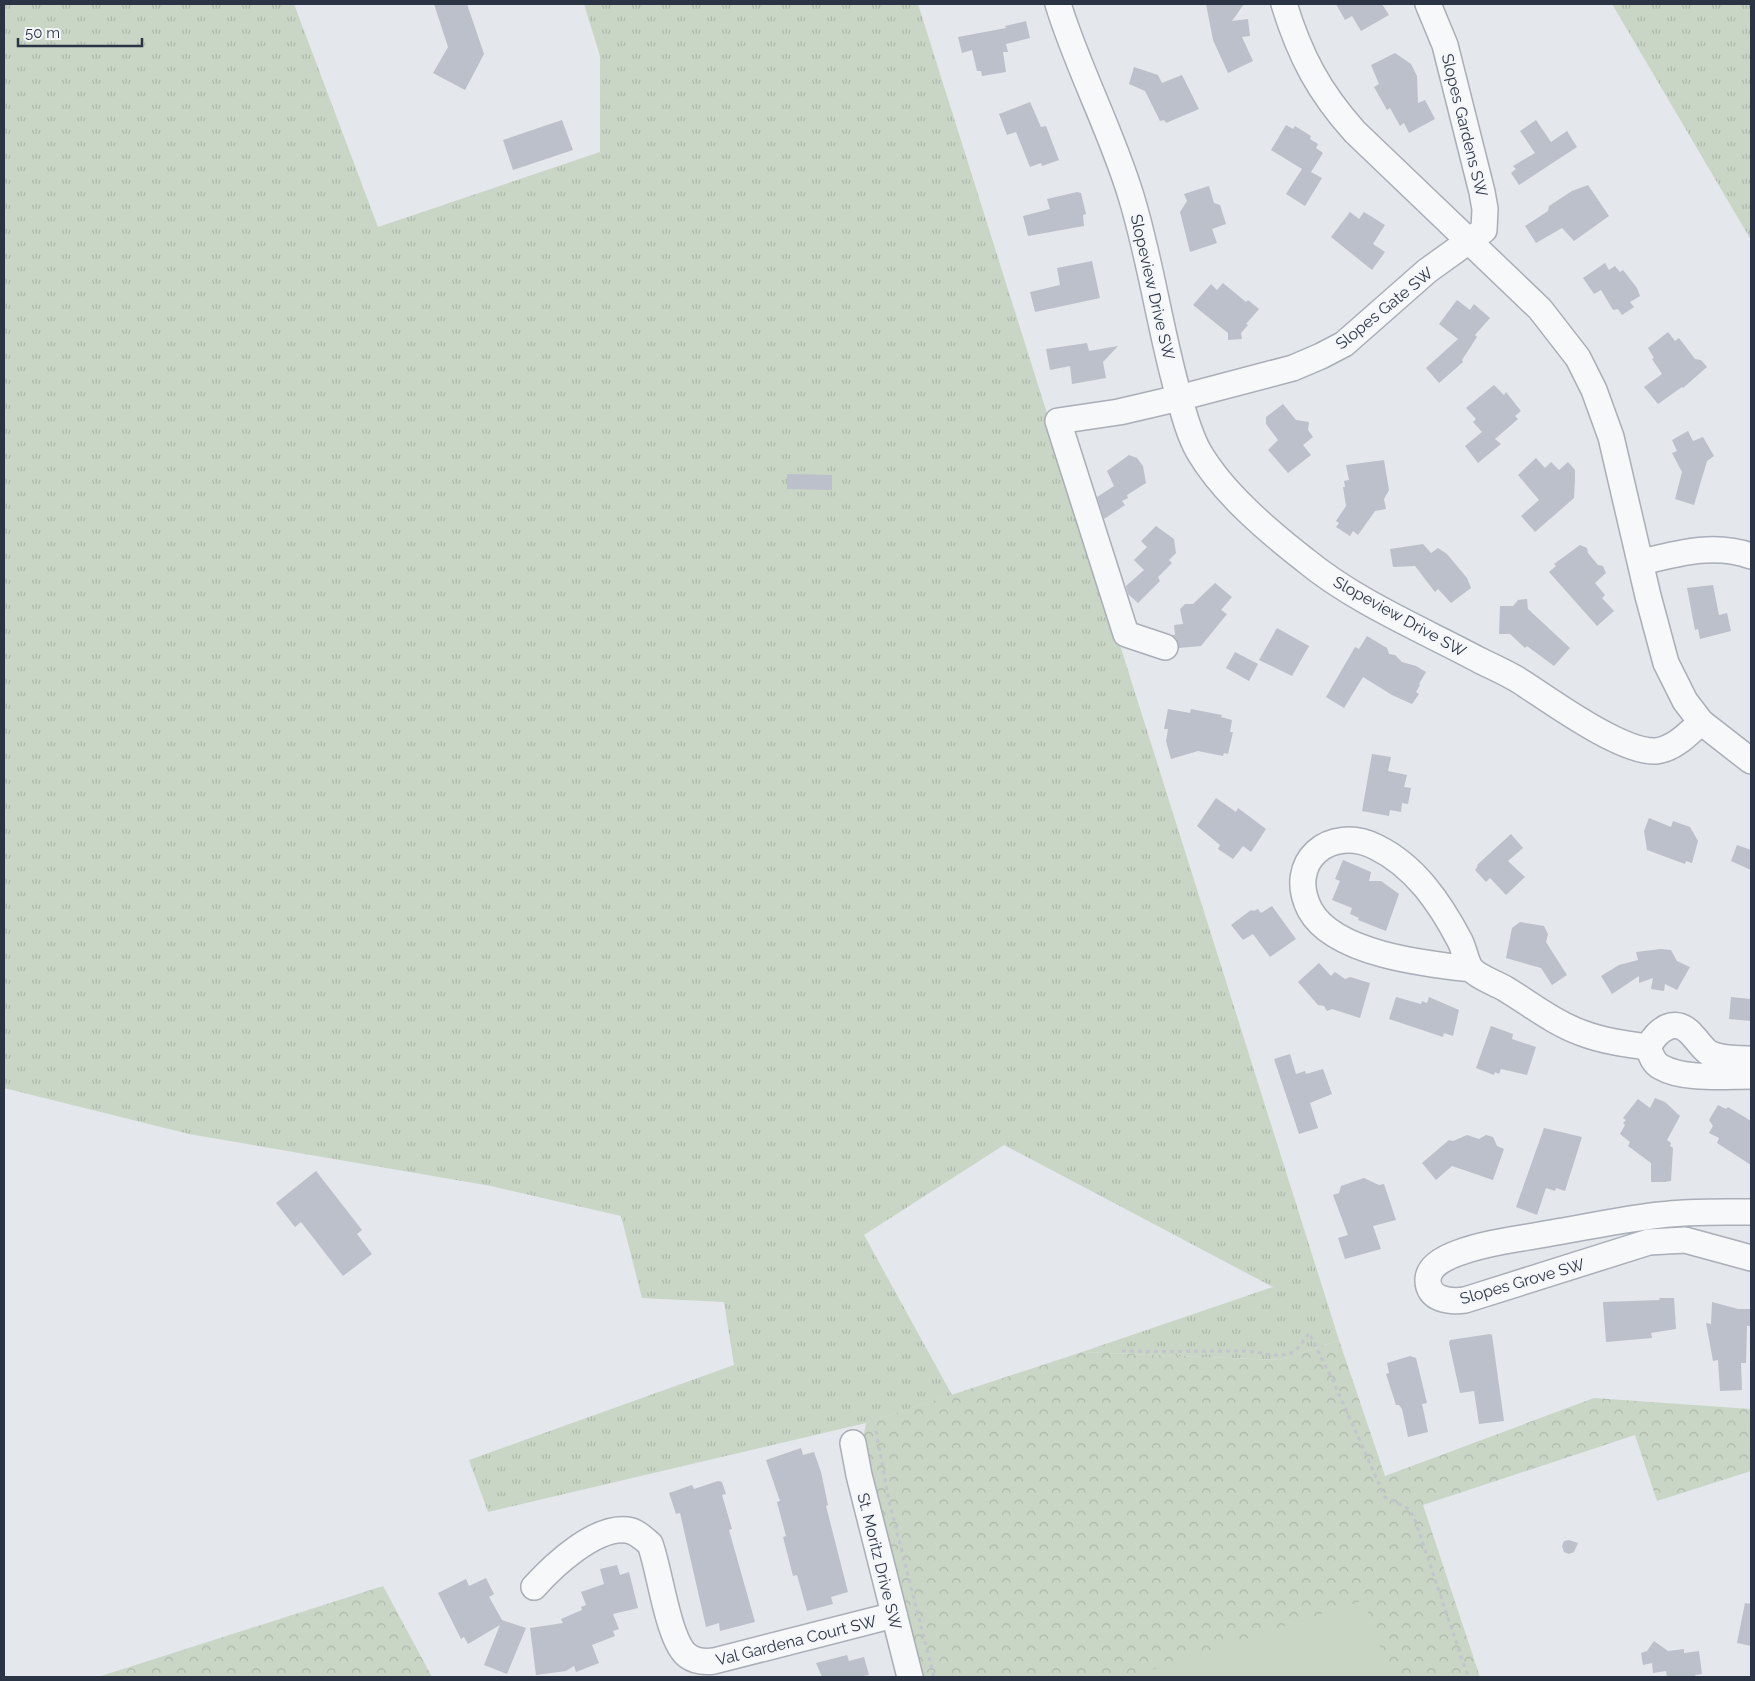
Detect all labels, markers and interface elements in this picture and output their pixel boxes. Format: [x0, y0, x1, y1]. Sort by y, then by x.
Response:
scale bar [18, 15, 141, 47]
text: 50 m [25, 24, 60, 42]
street label: Slopes Gardens SW [1438, 52, 1492, 199]
street label: Slopeview Drive SW [1127, 212, 1179, 362]
street label: Slopes Gate SW [1332, 263, 1437, 353]
street label: Slopeview Drive SW [1330, 572, 1470, 661]
street label: Slopes Grove SW [1458, 1255, 1587, 1308]
street label: St. Moritz Drive SW [853, 1491, 906, 1632]
street label: Val Gardena Court SW [714, 1611, 879, 1670]

